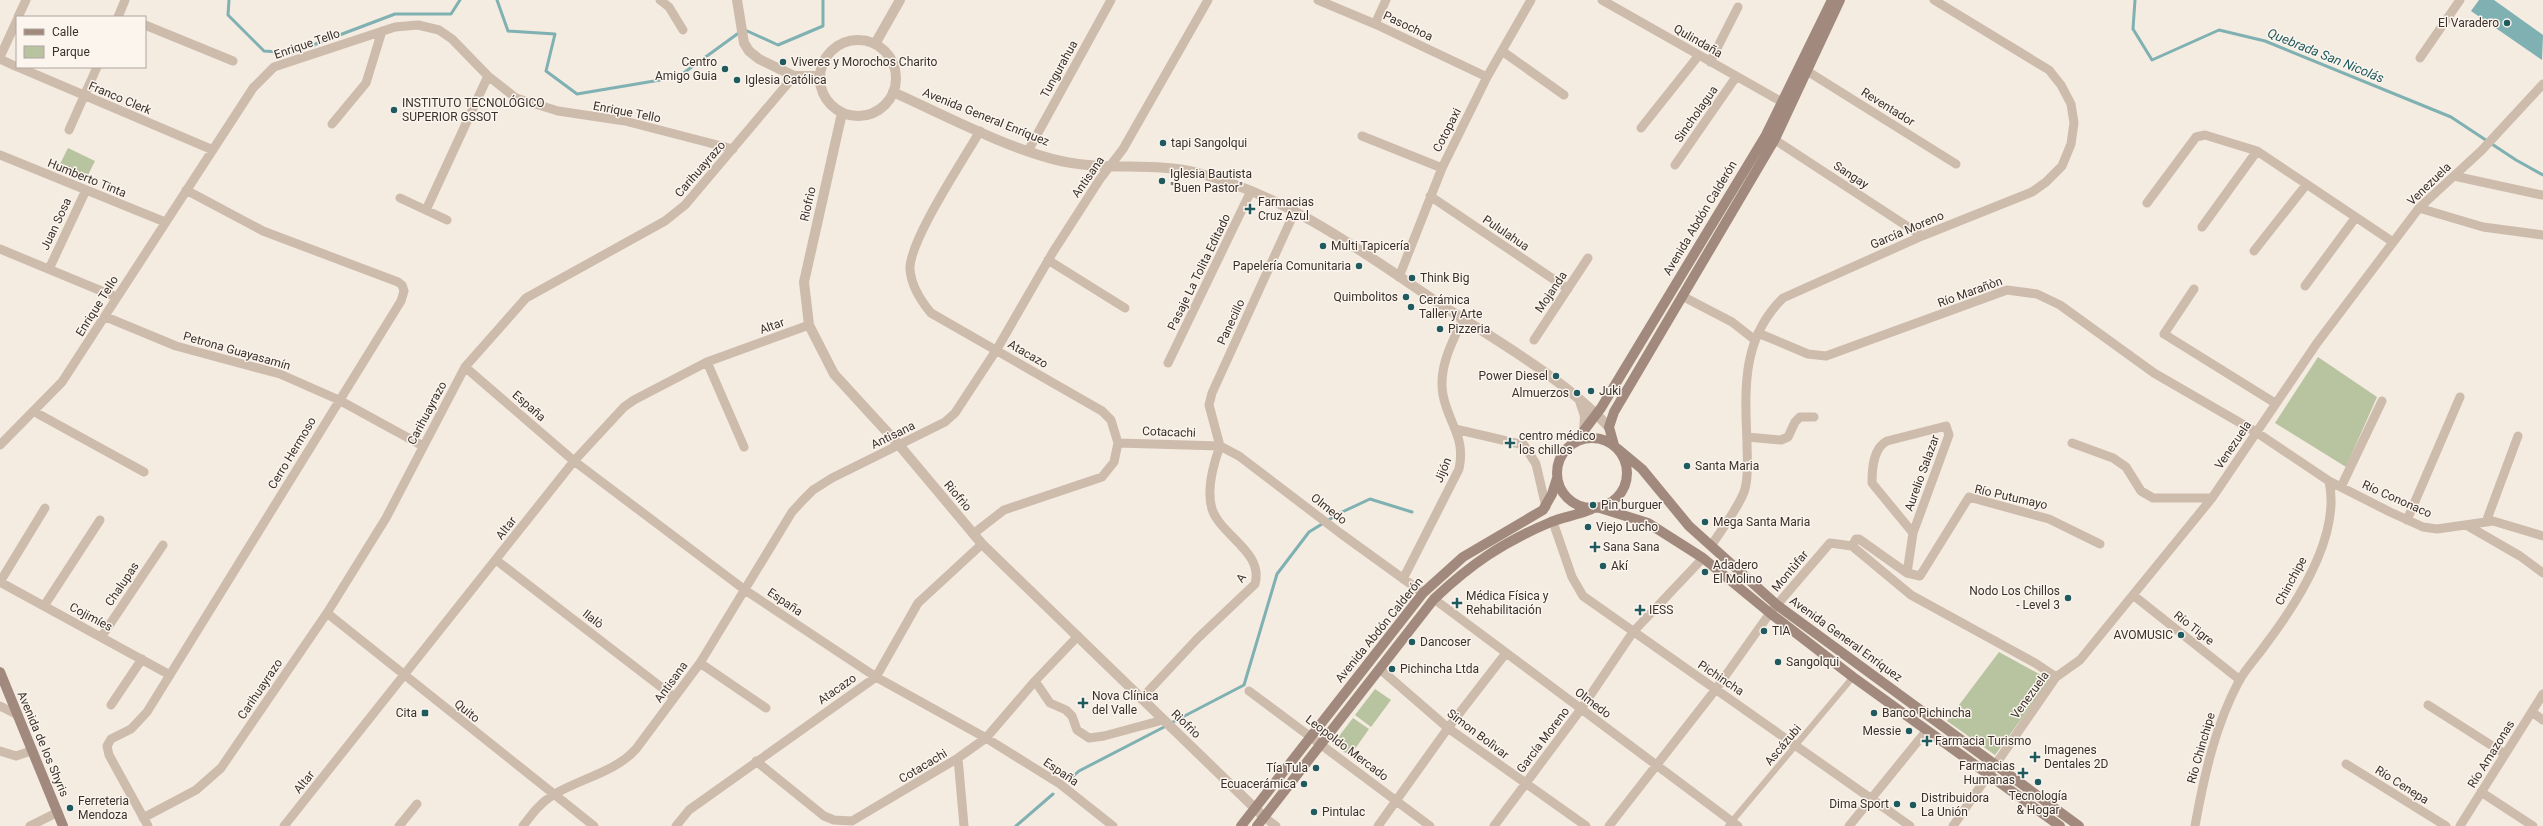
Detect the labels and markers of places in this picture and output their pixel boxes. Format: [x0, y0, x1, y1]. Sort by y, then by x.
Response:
place label: El Varadero [2438, 16, 2499, 30]
marker: El Varadero [2502, 18, 2512, 28]
place label: Centro Amigo Guia [655, 55, 717, 83]
place label: Viveres y Morochos Charito [791, 55, 938, 69]
marker: Viveres y Morochos Charito [778, 57, 788, 67]
marker: Centro Amigo Guia [720, 64, 730, 74]
place label: Iglesia Católica [745, 73, 827, 87]
marker: Iglesia Católica [732, 75, 742, 85]
place label: INSTITUTO TECNOLÓGICO SUPERIOR GSSOT [402, 95, 545, 124]
marker: INSTITUTO TECNOLÓGICO SUPERIOR GSSOT [389, 105, 399, 115]
place label: tapi Sangolqui [1171, 136, 1247, 150]
marker: tapi Sangolqui [1158, 138, 1168, 148]
place label: Iglesia Bautista "Buen Pastor" [1170, 167, 1252, 195]
marker: Iglesia Bautista "Buen Pastor" [1157, 176, 1167, 186]
place label: Farmacias Cruz Azul [1258, 195, 1314, 223]
marker: Farmacias Cruz Azul [1245, 204, 1255, 214]
place label: Multi Tapicería [1331, 239, 1410, 253]
marker: Multi Tapicería [1318, 241, 1328, 251]
place label: Papelería Comunitaria [1233, 259, 1351, 273]
marker: Papelería Comunitaria [1354, 261, 1364, 271]
place label: Think Big [1420, 271, 1470, 285]
marker: Think Big [1407, 273, 1417, 283]
place label: Quimbolitos [1333, 290, 1398, 304]
marker: Quimbolitos [1401, 292, 1411, 302]
place label: Cerámica Taller y Arte [1419, 293, 1482, 321]
marker: Cerámica Taller y Arte [1406, 302, 1416, 312]
place label: Pizzeria [1448, 322, 1490, 336]
marker: Pizzeria [1435, 324, 1445, 334]
place label: Power Diesel [1479, 369, 1548, 383]
marker: Power Diesel [1551, 371, 1561, 381]
place label: Juki [1599, 384, 1621, 398]
place label: Almuerzos [1512, 386, 1569, 400]
marker: Juki [1586, 386, 1596, 396]
marker: Almuerzos [1572, 388, 1582, 398]
place label: centro médico los chillos [1519, 429, 1596, 457]
marker: centro médico los chillos [1504, 437, 1516, 449]
place label: Santa Maria [1695, 459, 1759, 473]
marker: Santa Maria [1682, 461, 1692, 471]
place label: Pin burguer [1601, 498, 1662, 512]
marker: Pin burguer [1588, 500, 1598, 510]
place label: Mega Santa Maria [1713, 515, 1810, 529]
marker: Mega Santa Maria [1700, 517, 1710, 527]
place label: Viejo Lucho [1596, 520, 1658, 534]
marker: Viejo Lucho [1583, 522, 1593, 532]
place label: Sana Sana [1603, 540, 1660, 554]
marker: Sana Sana [1590, 542, 1600, 552]
place label: Adadero El Molino [1713, 558, 1762, 586]
place label: Akí [1611, 559, 1629, 573]
marker: Akí [1598, 561, 1608, 571]
marker: Adadero El Molino [1700, 567, 1710, 577]
place label: Nodo Los Chillos - Level 3 [1969, 584, 2060, 612]
place label: Médica Física y Rehabilitación [1466, 589, 1549, 617]
marker: Nodo Los Chillos - Level 3 [2063, 593, 2073, 603]
marker: Médica Física y Rehabilitación [1451, 597, 1463, 609]
place label: IESS [1649, 603, 1673, 617]
marker: IESS [1634, 604, 1646, 616]
place label: TIA [1772, 624, 1791, 638]
marker: TIA [1759, 626, 1769, 636]
place label: AVOMUSIC [2113, 628, 2173, 642]
marker: AVOMUSIC [2176, 630, 2186, 640]
place label: Dancoser [1420, 635, 1471, 649]
marker: Dancoser [1407, 637, 1417, 647]
place label: Sangolqui [1786, 655, 1839, 669]
marker: Sangolqui [1773, 657, 1783, 667]
place label: Pichincha Ltda [1400, 662, 1479, 676]
marker: Pichincha Ltda [1387, 664, 1397, 674]
place label: Nova Clínica del Valle [1092, 689, 1159, 717]
marker: Nova Clínica del Valle [1077, 697, 1089, 709]
place label: Cita [396, 706, 417, 720]
place label: Banco Pichincha [1882, 706, 1971, 720]
marker: Cita [420, 708, 430, 718]
marker: Banco Pichincha [1869, 708, 1879, 718]
place label: Messie [1862, 724, 1901, 738]
marker: Messie [1904, 726, 1914, 736]
place label: Farmacia Turismo [1935, 734, 2031, 748]
marker: Farmacia Turismo [1922, 736, 1932, 746]
place label: Imagenes Dentales 2D [2044, 743, 2109, 771]
marker: Imagenes Dentales 2D [2029, 751, 2041, 763]
place label: Farmacias Humanas [1959, 759, 2015, 787]
place label: Tía Tula [1266, 761, 1308, 775]
marker: Tía Tula [1311, 763, 1321, 773]
marker: Farmacias Humanas [2018, 768, 2028, 778]
place label: Ecuacerámica [1221, 777, 1296, 791]
marker: Tecnología & Hogar [2033, 777, 2043, 787]
marker: Ecuacerámica [1299, 779, 1309, 789]
place label: Tecnología & Hogar [2009, 789, 2067, 817]
place label: Distribuidora La Unión [1921, 791, 1989, 819]
place label: Ferreteria Mendoza [78, 794, 129, 822]
place label: Dima Sport [1829, 797, 1889, 811]
marker: Dima Sport [1892, 799, 1902, 809]
marker: Distribuidora La Unión [1908, 800, 1918, 810]
marker: Ferreteria Mendoza [65, 803, 75, 813]
place label: Pintulac [1322, 805, 1365, 819]
marker: Pintulac [1309, 807, 1319, 817]

